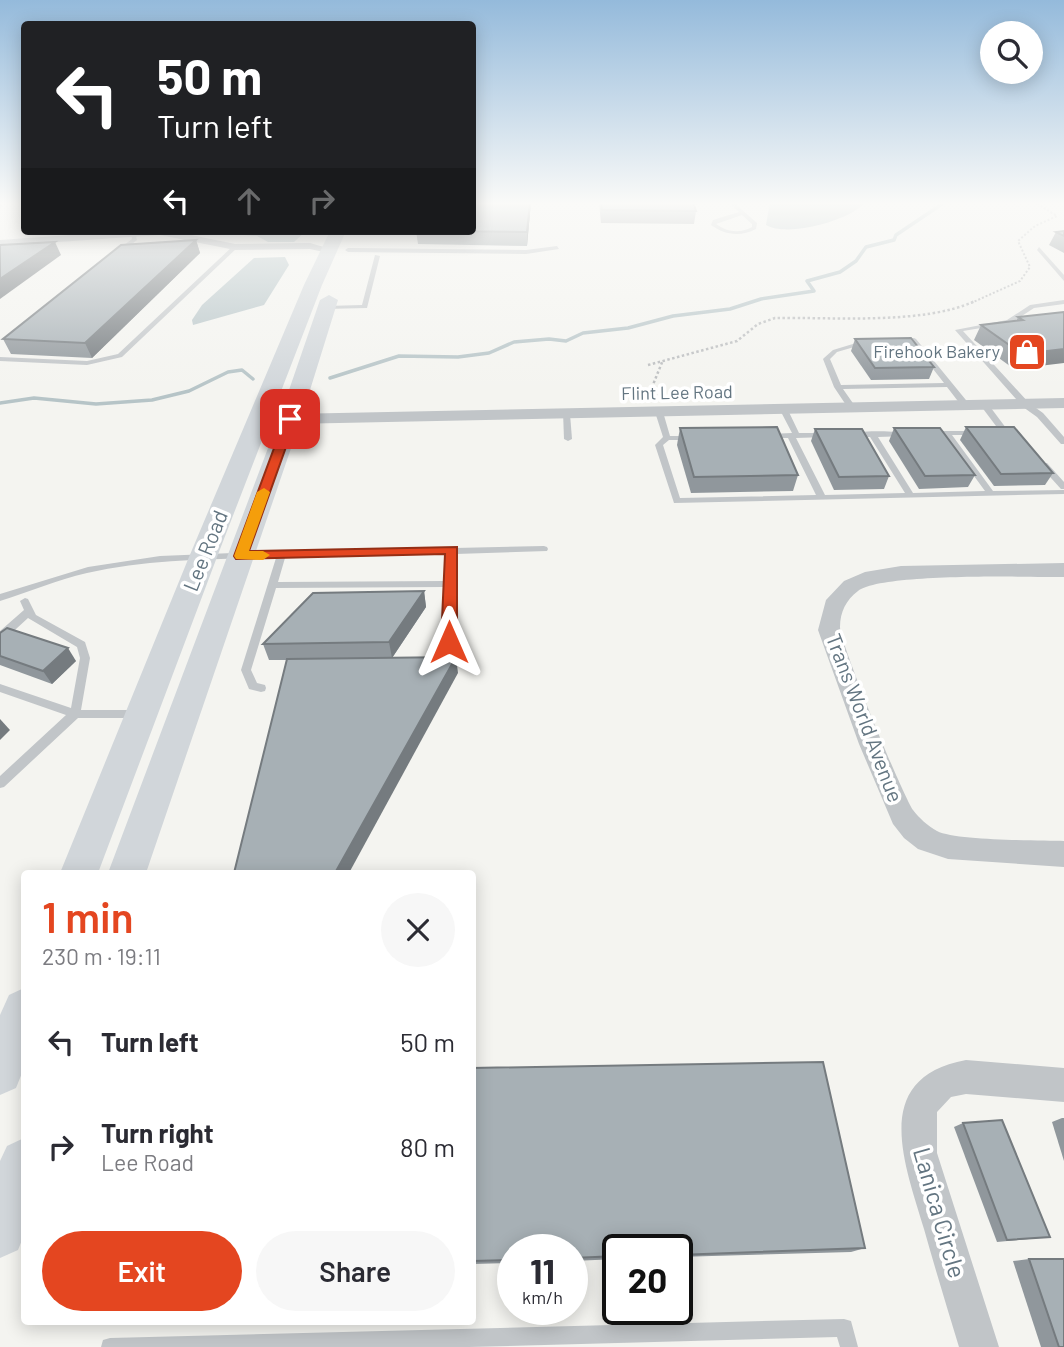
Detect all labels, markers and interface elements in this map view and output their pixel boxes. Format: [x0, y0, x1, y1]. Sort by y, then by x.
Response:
map controls [980, 21, 1043, 84]
button: search [980, 21, 1043, 84]
text: 50 m [157, 46, 262, 105]
icon: left [42, 49, 133, 140]
text: Turn left [157, 106, 274, 144]
icon: left [157, 182, 195, 220]
icon: ahead [230, 182, 268, 220]
icon: right [303, 182, 341, 220]
shop icon: Firehook Bakery [1006, 331, 1048, 373]
place label: Firehook Bakery [873, 340, 1000, 362]
street label: Flint Lee Road [621, 380, 733, 404]
pin [260, 389, 320, 449]
icon: arrive [271, 400, 309, 438]
street label: Lee Road [177, 506, 232, 595]
position arrow [412, 605, 486, 679]
street label: Trans World Avenue [822, 630, 909, 805]
text: 1 min [42, 891, 134, 941]
button: close [381, 893, 455, 967]
text: 230 m · 19:11 [42, 942, 161, 970]
icon: left [42, 1023, 80, 1061]
text: Turn left [101, 1026, 199, 1057]
text: 50 m [400, 1026, 455, 1057]
text: Turn right [101, 1117, 214, 1148]
icon: right [42, 1128, 80, 1166]
text: 80 m [400, 1131, 455, 1162]
street label: Lanica Circle [908, 1144, 973, 1281]
text: Lee Road [101, 1148, 194, 1176]
button: Exit [42, 1231, 242, 1311]
button: Share [256, 1231, 455, 1311]
speed limit sign: 20 [602, 1234, 693, 1325]
text: 11 [530, 1249, 555, 1291]
text: km/h [522, 1286, 563, 1308]

